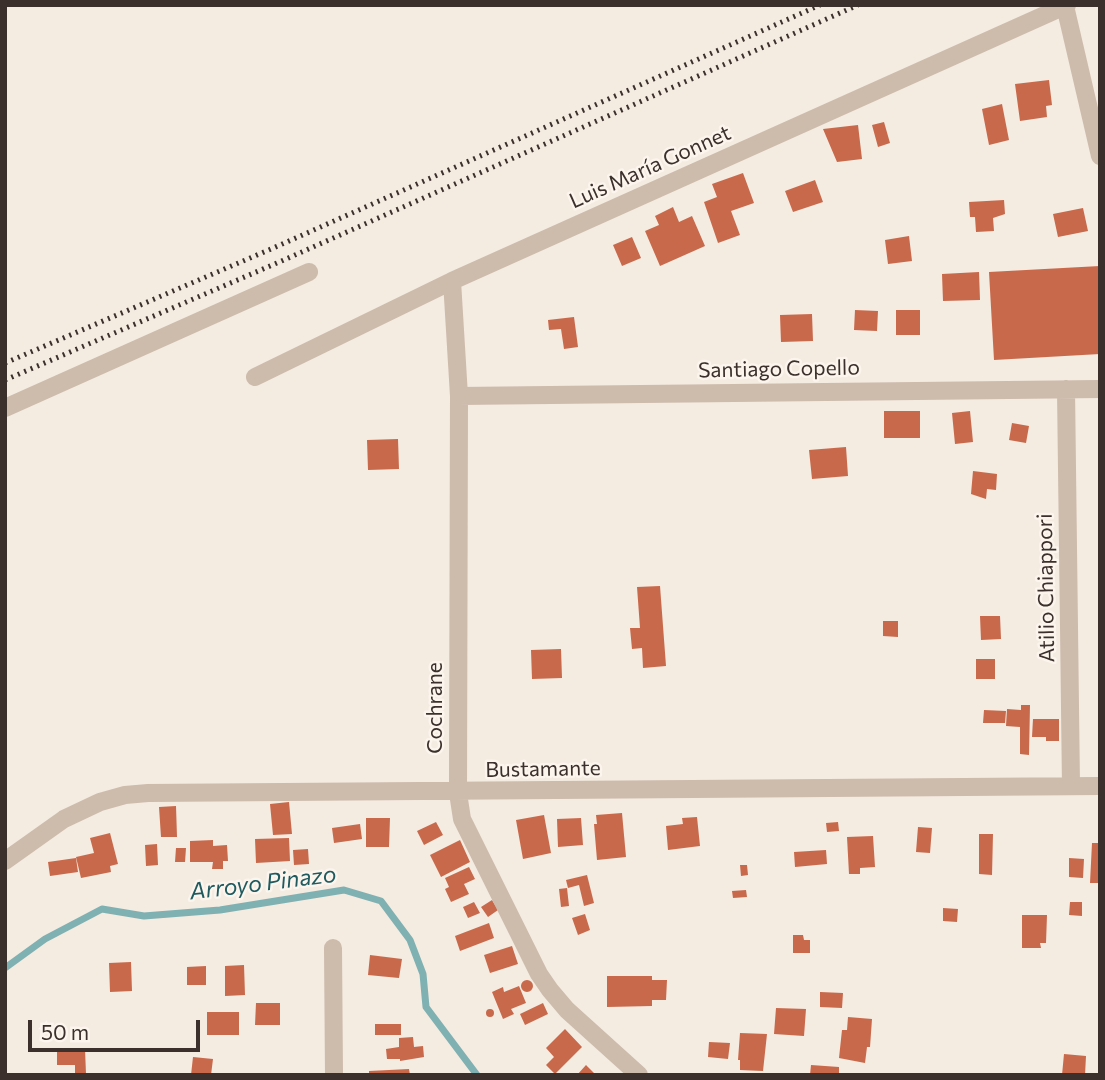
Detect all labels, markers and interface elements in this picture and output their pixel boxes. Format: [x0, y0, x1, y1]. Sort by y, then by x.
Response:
street label: Luis María Gonnet [565, 120, 735, 214]
street label: Santiago Copello [698, 355, 860, 383]
street label: Atilio Chiappori [1032, 513, 1060, 663]
street label: Cochrane [422, 662, 448, 754]
street label: Bustamante [485, 755, 601, 783]
water label: Arroyo Pinazo [188, 860, 338, 906]
scale bar [32, 1006, 203, 1050]
text: 50 m [41, 1019, 89, 1044]

